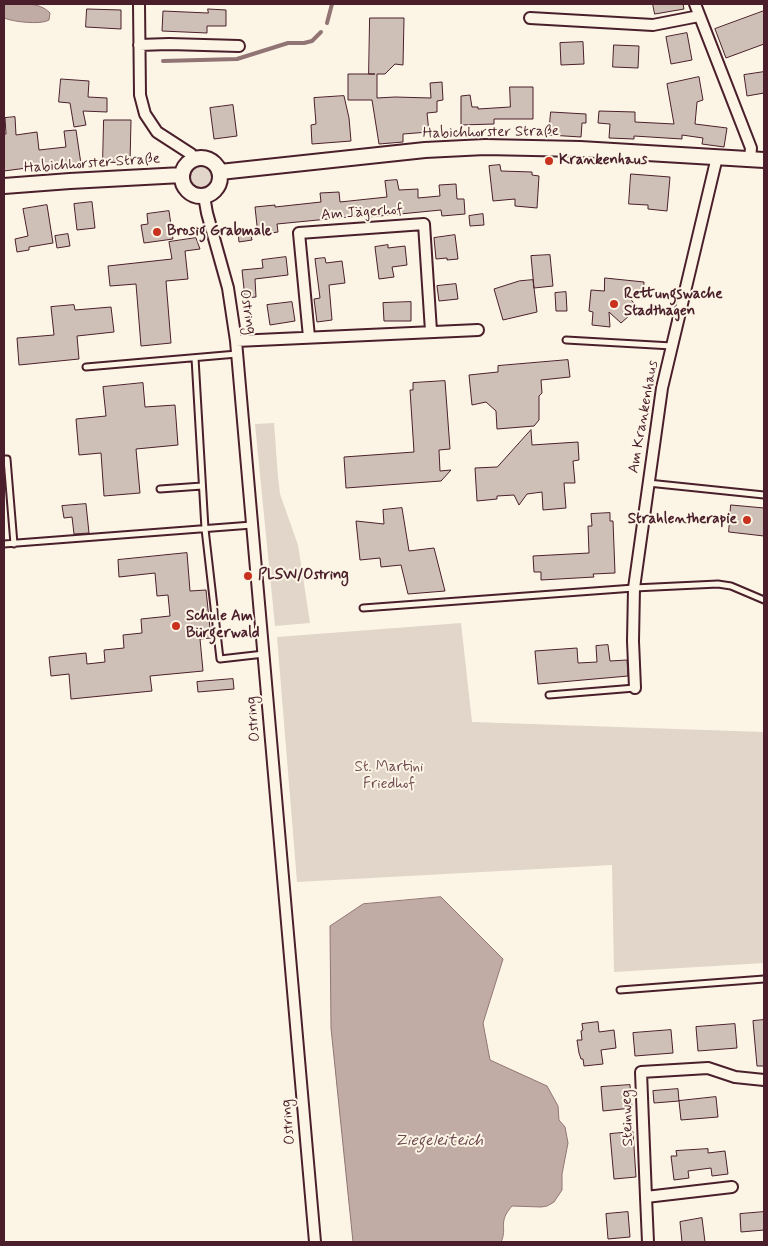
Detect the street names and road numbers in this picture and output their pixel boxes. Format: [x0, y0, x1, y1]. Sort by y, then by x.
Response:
street label: Habichhorster Straße [423, 123, 559, 143]
street label: Habichhorster Straße [23, 150, 161, 178]
street label: Am Jägerhof [320, 201, 404, 225]
street label: Ostring [235, 288, 259, 336]
street label: Am Krankenhaus [625, 359, 663, 475]
street label: Ostring [243, 696, 265, 742]
street label: Steinweg [618, 1089, 638, 1147]
street label: Ostring [278, 1099, 300, 1145]

